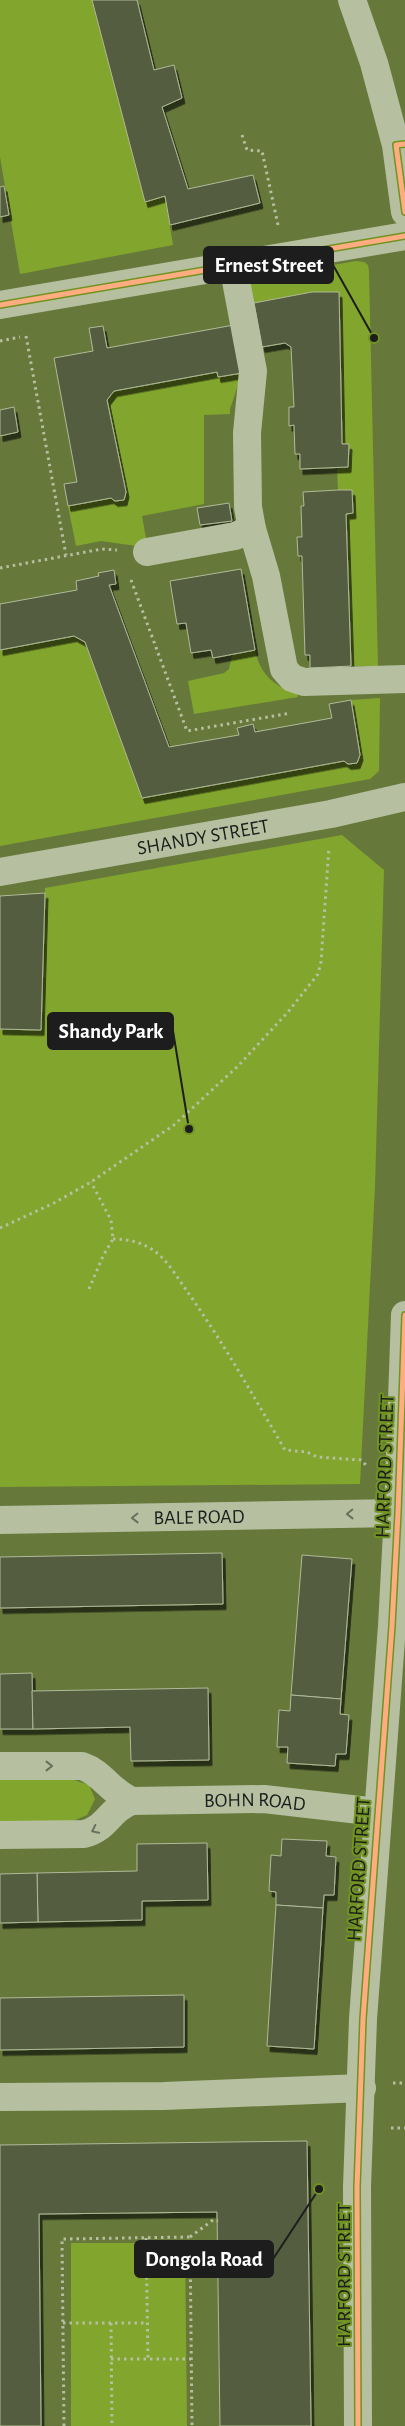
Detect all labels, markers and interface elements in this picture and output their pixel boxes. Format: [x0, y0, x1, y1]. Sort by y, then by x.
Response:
callout: Ernest Street [204, 247, 333, 283]
text: Ernest Street [215, 255, 323, 276]
street label: SHANDY STREET [136, 816, 271, 859]
callout: Shandy Park [48, 1013, 173, 1049]
text: Shandy Park [59, 1021, 164, 1042]
street label: HARFORD STREET [372, 1393, 398, 1538]
street label: BALE ROAD [153, 1507, 245, 1528]
one-way arrow [345, 1509, 353, 1519]
one-way arrow [130, 1513, 138, 1523]
one-way arrow [45, 1761, 53, 1771]
street label: BOHN ROAD [204, 1790, 307, 1815]
street label: HARFORD STREET [344, 1796, 374, 1942]
one-way arrow [91, 1824, 100, 1834]
street label: HARFORD STREET [334, 2203, 354, 2347]
callout: Dongola Road [135, 2241, 273, 2277]
text: Dongola Road [145, 2249, 263, 2270]

